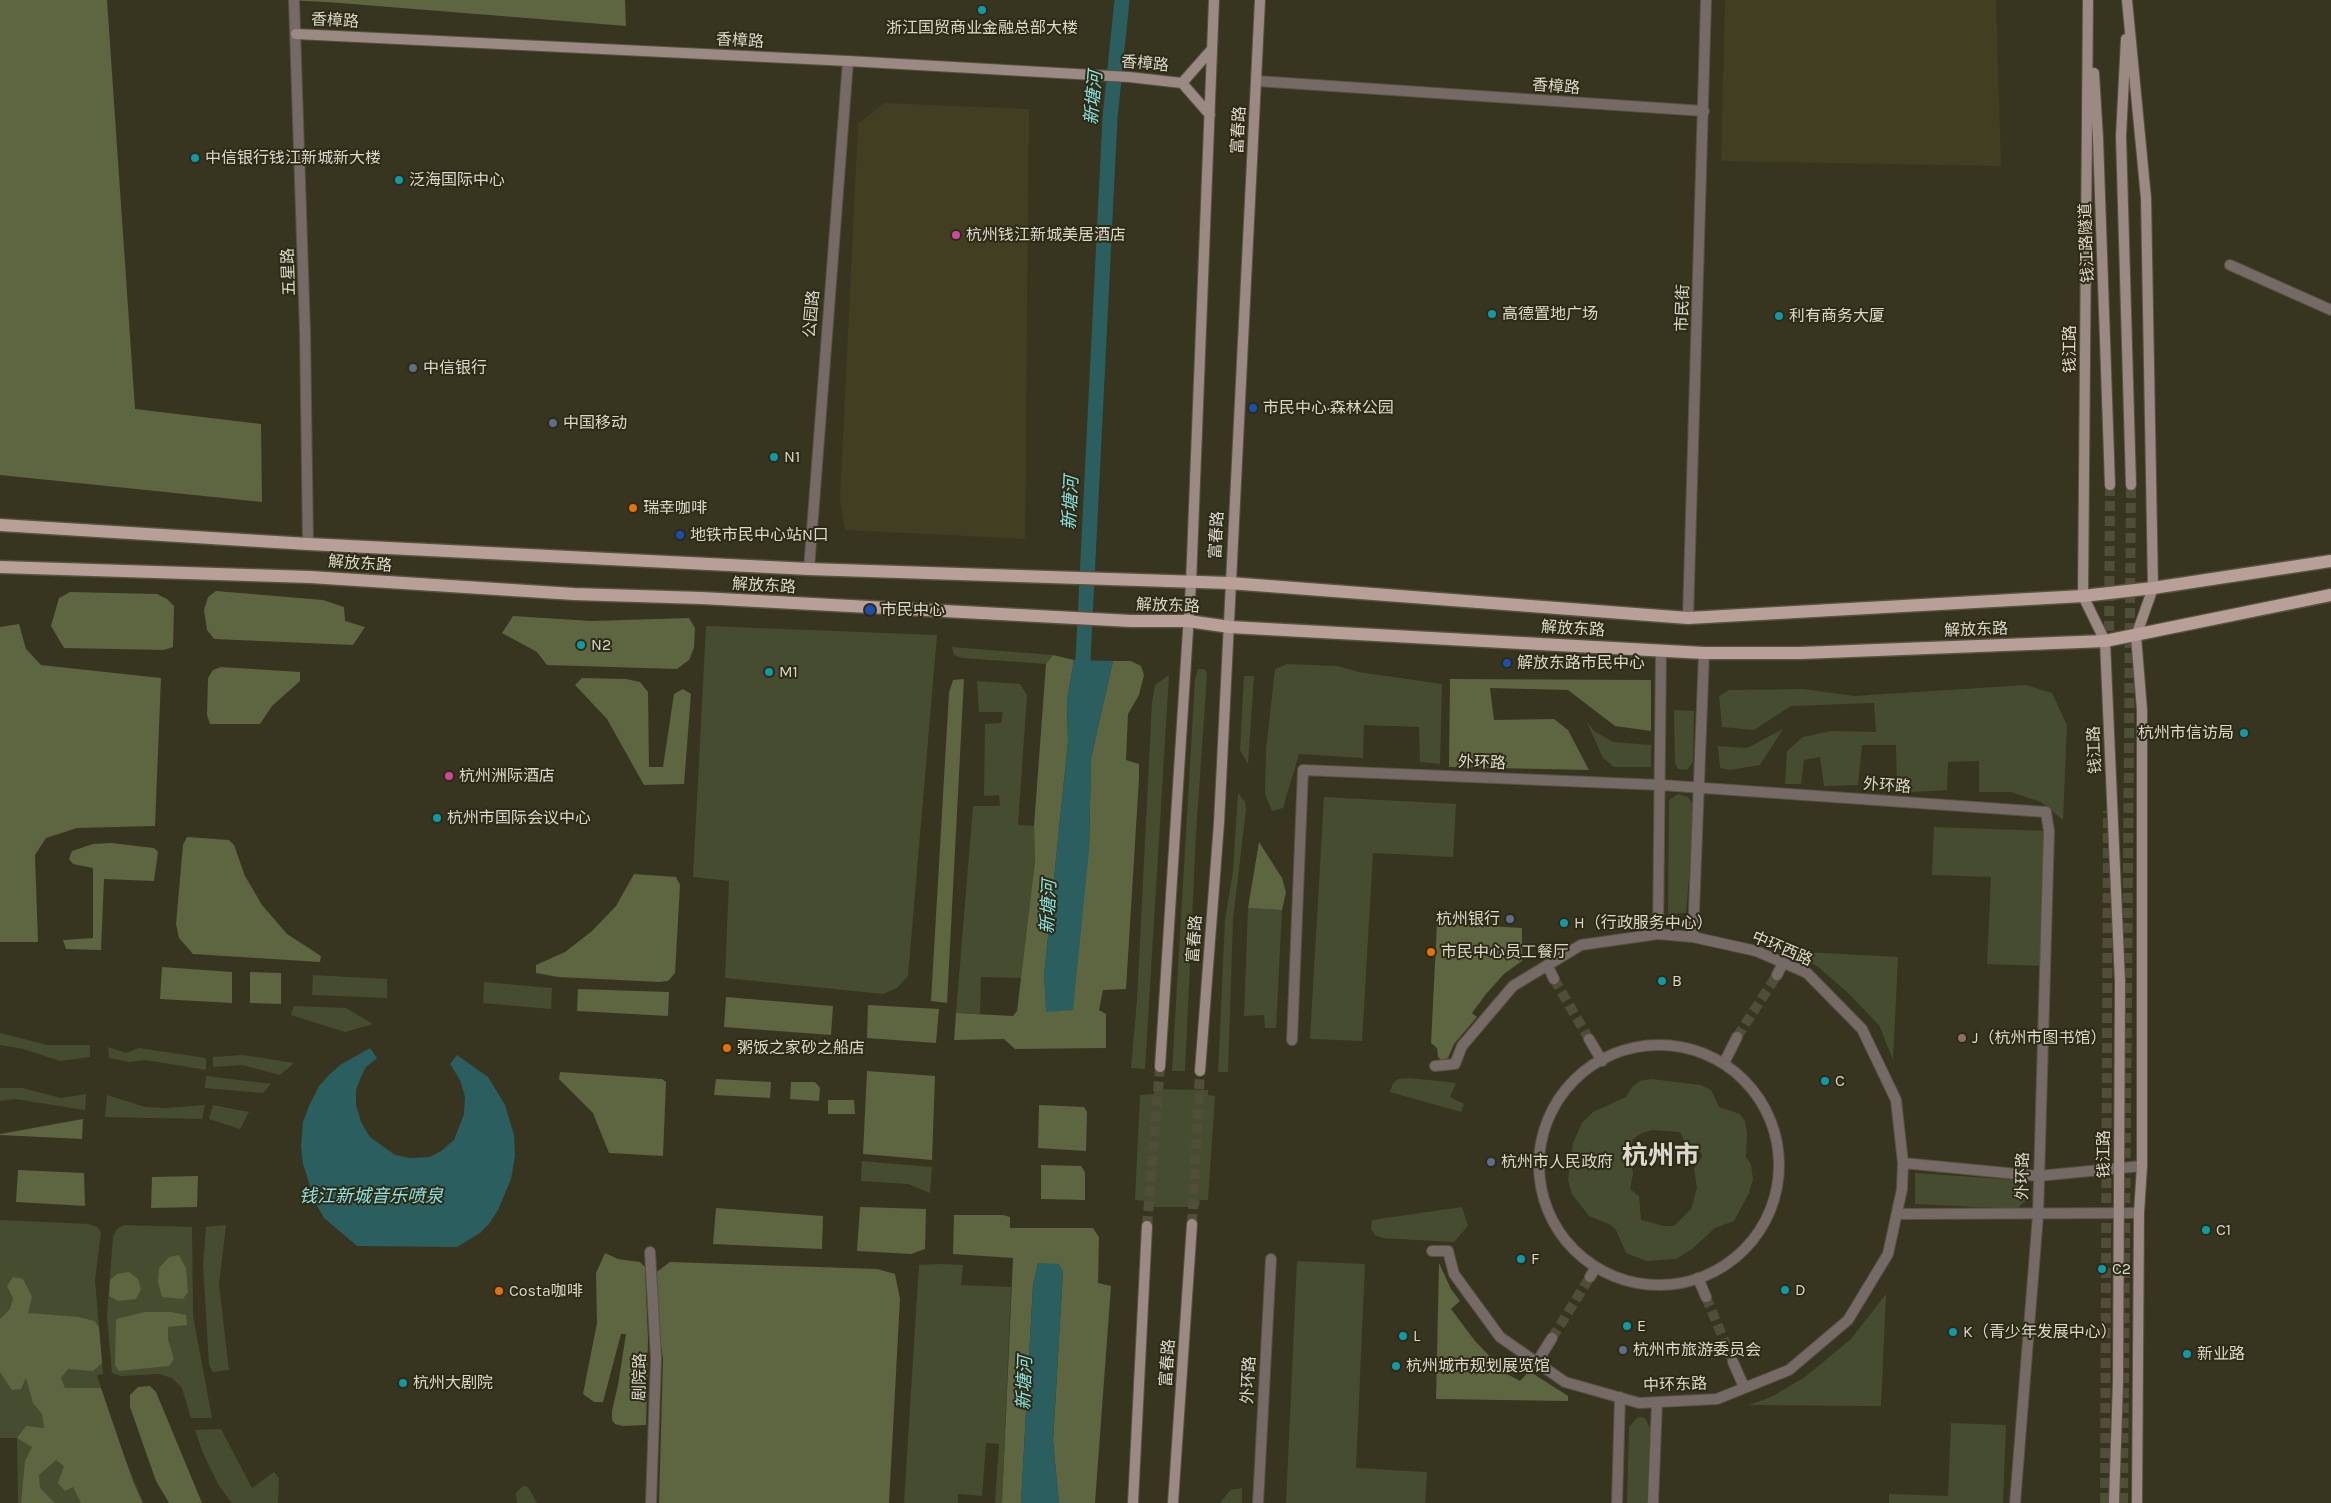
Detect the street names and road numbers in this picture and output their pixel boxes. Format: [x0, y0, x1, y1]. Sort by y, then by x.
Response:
street label: 香樟路 [311, 10, 359, 32]
street label: 香樟路 [716, 30, 764, 52]
street label: 香樟路 [1120, 52, 1170, 76]
street label: 香樟路 [1531, 76, 1581, 98]
street label: 富春路 [1228, 106, 1250, 154]
street label: 钱江路隧道 [2076, 203, 2098, 283]
street label: 五星路 [279, 248, 299, 296]
street label: 市民街 [1673, 284, 1693, 332]
street label: 公园路 [800, 289, 824, 339]
street label: 钱江路 [2060, 325, 2080, 373]
street label: 富春路 [1206, 511, 1228, 559]
street label: 解放东路 [327, 552, 393, 576]
street label: 解放东路 [732, 575, 796, 597]
street label: 解放东路 [1136, 595, 1200, 617]
street label: 解放东路 [1541, 618, 1605, 640]
street label: 解放东路 [1944, 619, 2008, 641]
street label: 钱江路 [2085, 726, 2105, 774]
street label: 外环路 [1458, 753, 1506, 773]
street label: 外环路 [1862, 775, 1912, 797]
street label: 富春路 [1184, 914, 1206, 964]
street label: 中环西路 [1749, 928, 1815, 970]
street label: 钱江路 [2094, 1130, 2114, 1178]
street label: 外环路 [2013, 1152, 2033, 1200]
street label: 富春路 [1157, 1338, 1179, 1388]
street label: 剧院路 [630, 1353, 650, 1401]
street label: 外环路 [1238, 1356, 1260, 1404]
street label: 中环东路 [1643, 1374, 1707, 1396]

